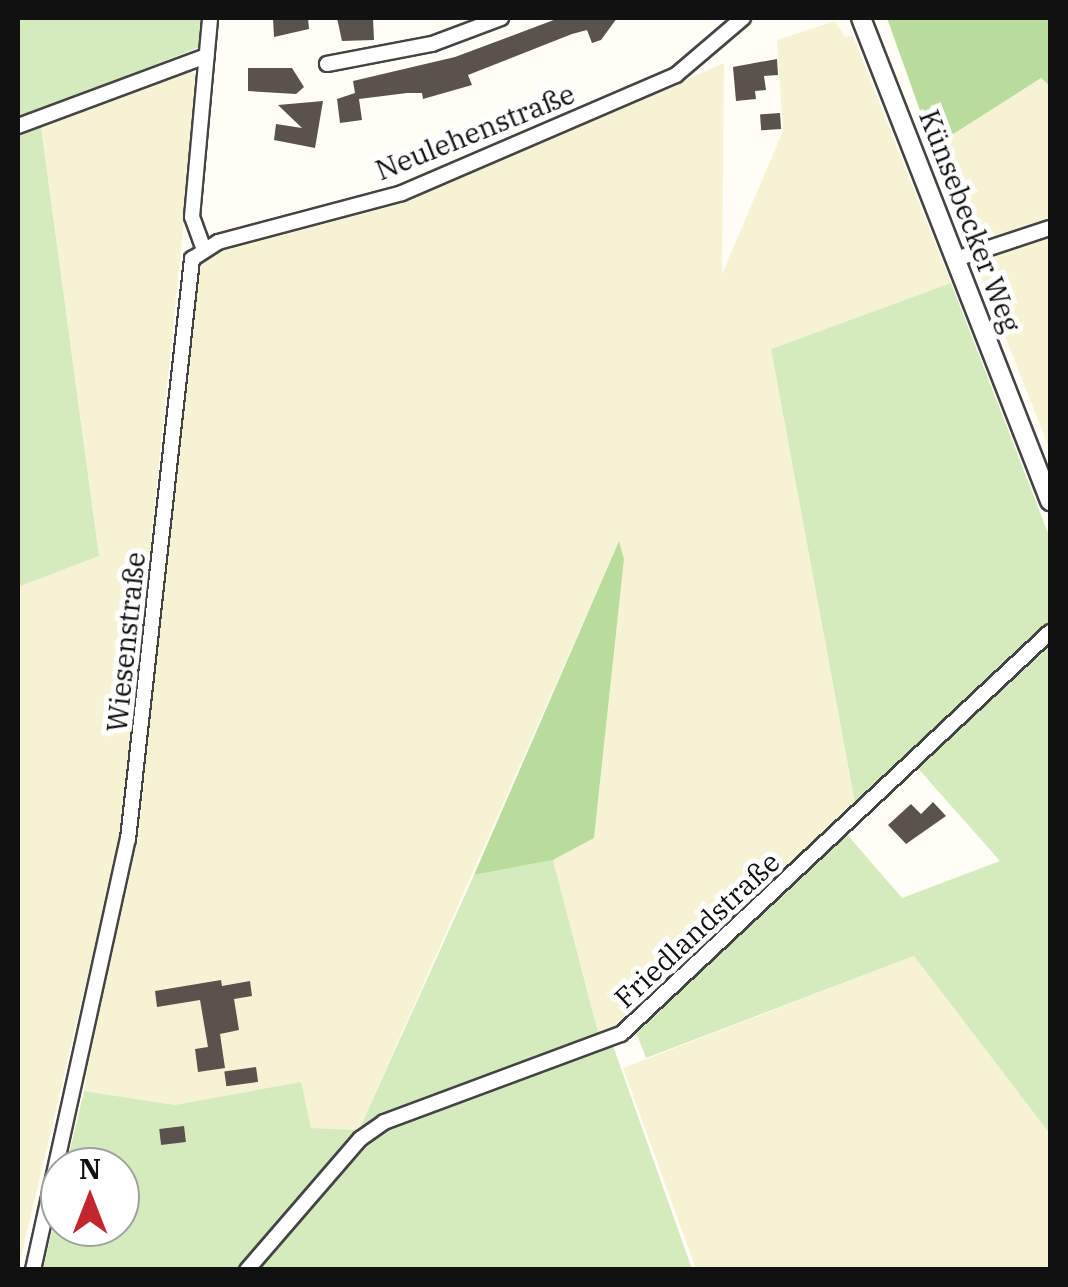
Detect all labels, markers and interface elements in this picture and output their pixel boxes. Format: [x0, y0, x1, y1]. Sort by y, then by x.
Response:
street label: Neulehenstraße [371, 77, 579, 187]
street label: Künsebecker Weg [912, 105, 1028, 337]
street label: Wiesenstraße [100, 550, 152, 734]
street label: Friedlandstraße [608, 845, 786, 1015]
north arrow [40, 1147, 140, 1247]
text: N [79, 1150, 101, 1187]

